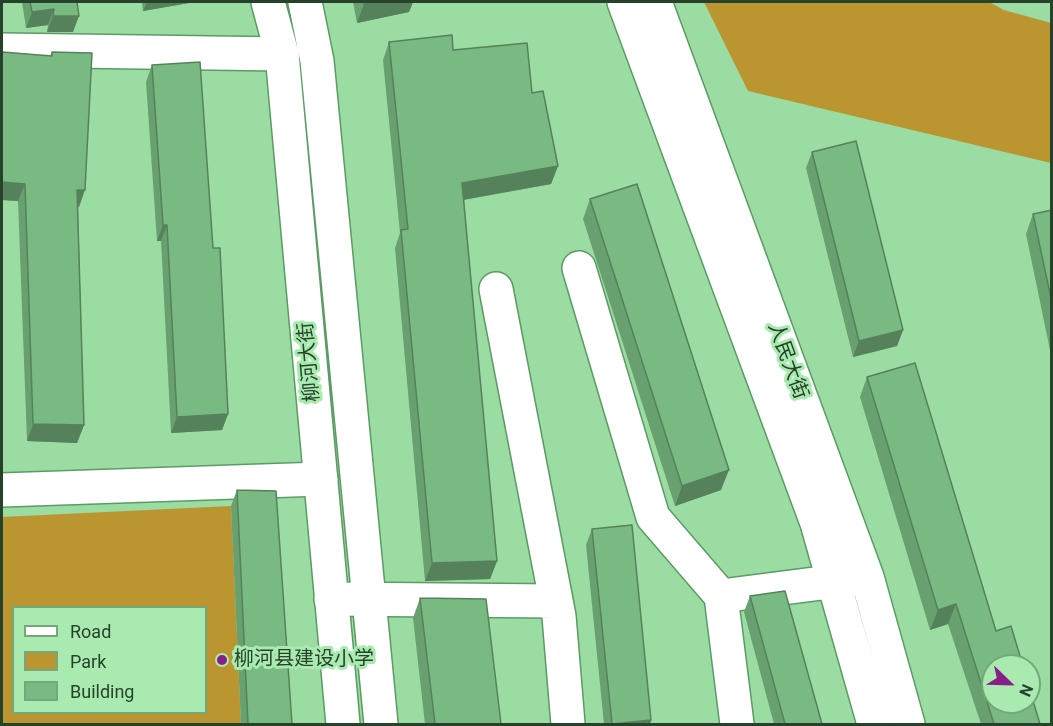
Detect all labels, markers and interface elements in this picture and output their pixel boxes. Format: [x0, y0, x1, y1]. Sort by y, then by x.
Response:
street label: 人民大街 [762, 319, 812, 403]
street label: 柳河大街 [295, 321, 325, 403]
legend [12, 606, 207, 714]
text: Road [70, 621, 111, 642]
place label: 柳河县建设小学 [234, 648, 374, 672]
text: Park [70, 651, 106, 672]
marker: 柳河县建设小学 [215, 653, 229, 667]
north arrow [981, 654, 1041, 714]
text: Building [70, 681, 134, 702]
text: N [1015, 682, 1037, 699]

